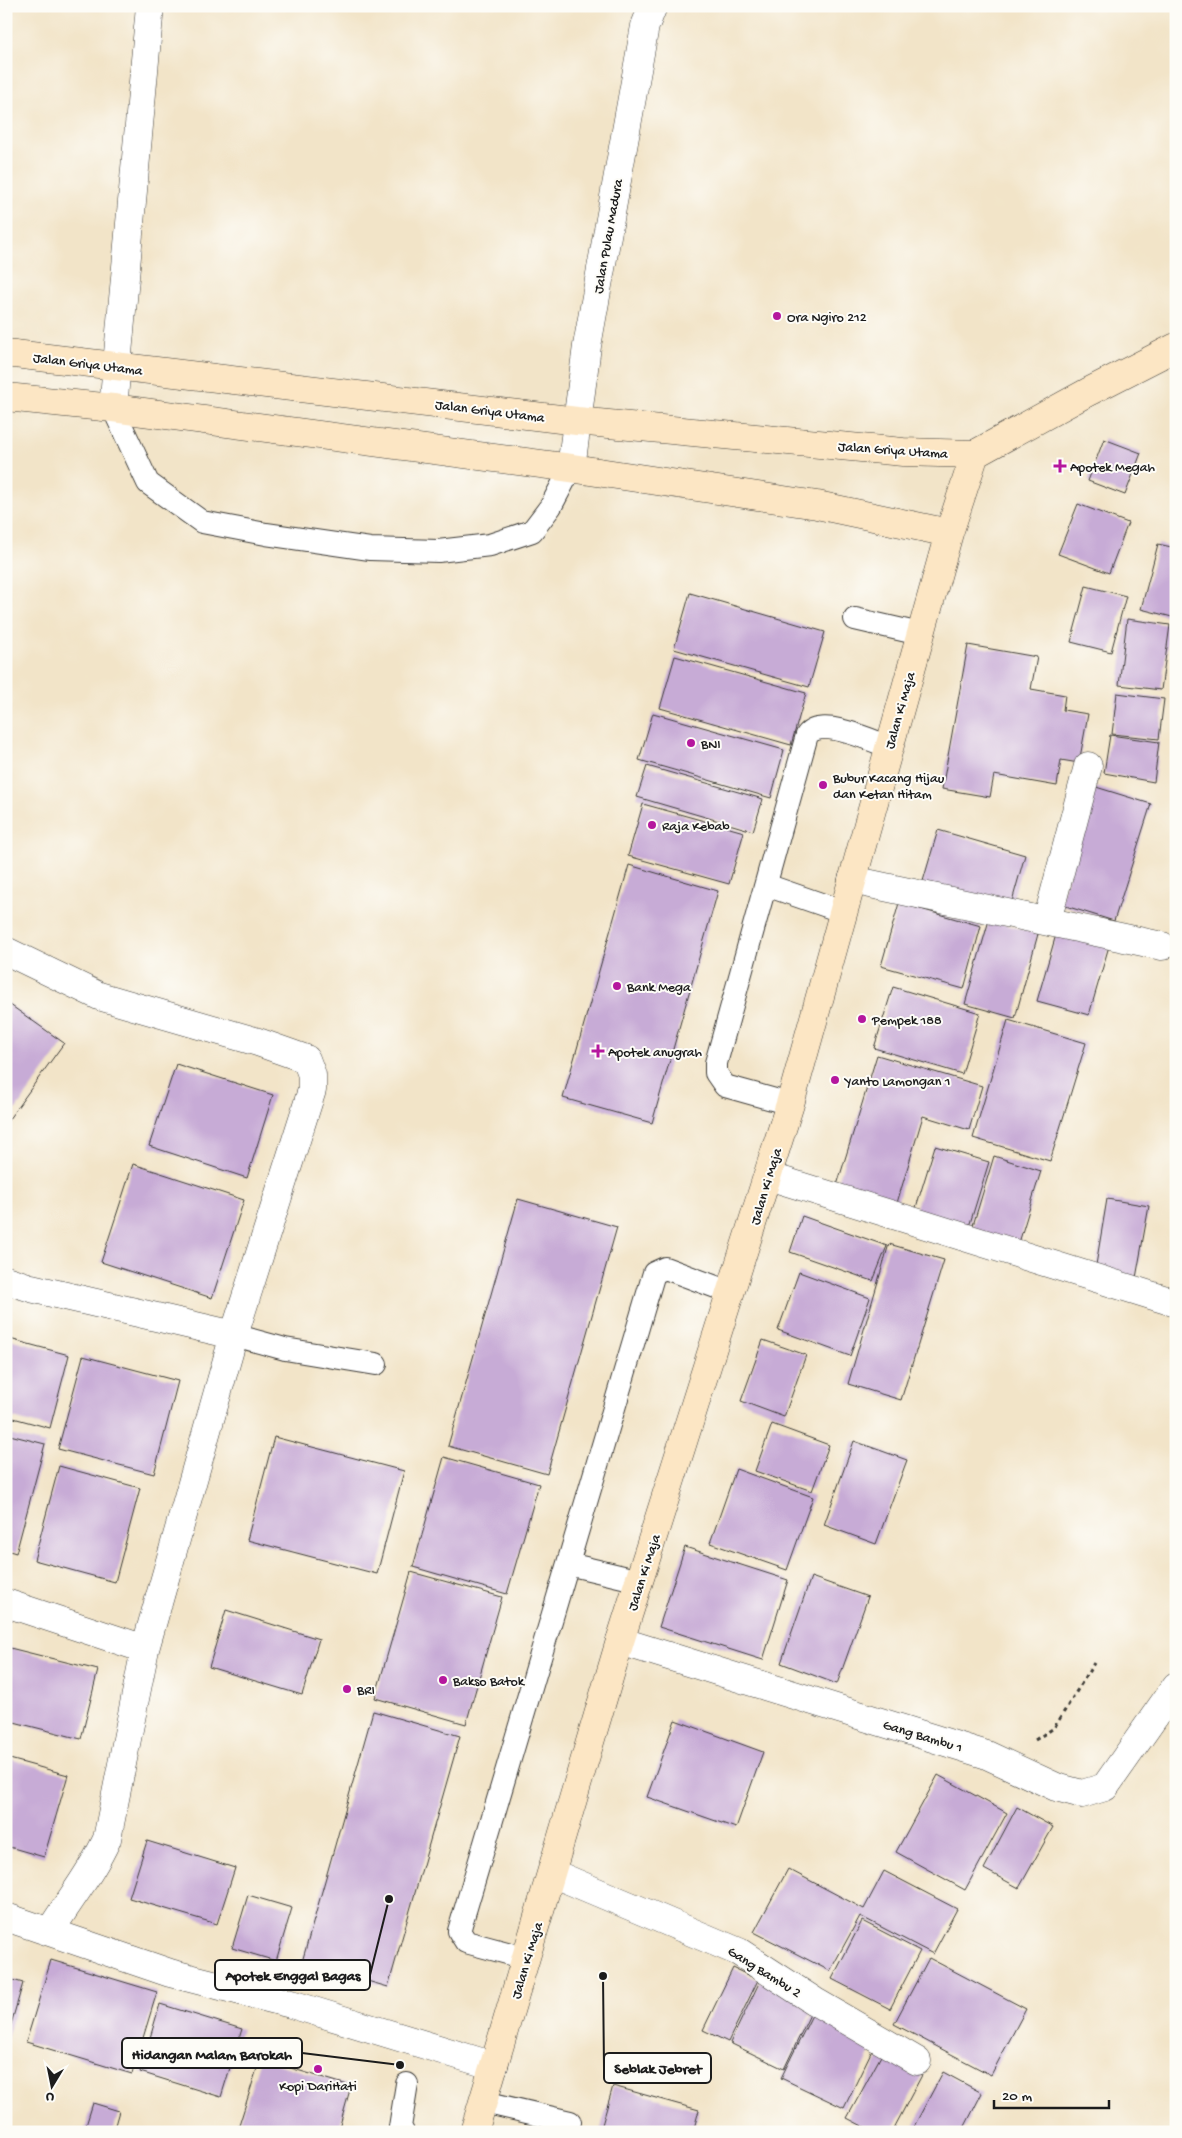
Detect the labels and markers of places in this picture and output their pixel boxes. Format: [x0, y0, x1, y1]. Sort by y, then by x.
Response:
marker: Ora Ngiro 212 [771, 310, 783, 322]
place label: Ora Ngiro 212 [787, 310, 867, 327]
marker: Apotek Megah [1054, 460, 1066, 472]
place label: Apotek Megah [1070, 460, 1156, 477]
marker: BNI [685, 737, 697, 749]
place label: BNI [700, 737, 721, 754]
place label: Bubur Kacang Hijau dan Ketan Hitam [832, 771, 945, 804]
marker: Bubur Kacang Hijau dan Ketan Hitam [817, 779, 829, 791]
marker: Raja Kebab [646, 819, 658, 831]
place label: Raja Kebab [662, 819, 730, 836]
marker: Bank Mega [611, 980, 623, 992]
place label: Bank Mega [626, 980, 692, 997]
marker: Pempek 188 [856, 1013, 868, 1025]
place label: Pempek 188 [871, 1013, 942, 1030]
marker: Apotek anugrah [592, 1045, 604, 1057]
place label: Apotek anugrah [608, 1045, 703, 1062]
marker: Yanto Lamongan 1 [829, 1074, 841, 1086]
place label: Yanto Lamongan 1 [843, 1074, 950, 1091]
marker: Bakso Batok [437, 1674, 449, 1686]
place label: Bakso Batok [452, 1674, 526, 1691]
marker: BRI [341, 1683, 353, 1695]
place label: BRI [356, 1683, 375, 1700]
callout: Apotek Enggal Bagas [215, 1960, 370, 1990]
callout: Hidangan Malam Barokah [122, 2038, 302, 2068]
callout: Seblak Jebret [604, 2053, 711, 2083]
marker: Kopi DariHati [312, 2063, 324, 2075]
place label: Kopi DariHati [279, 2079, 357, 2096]

